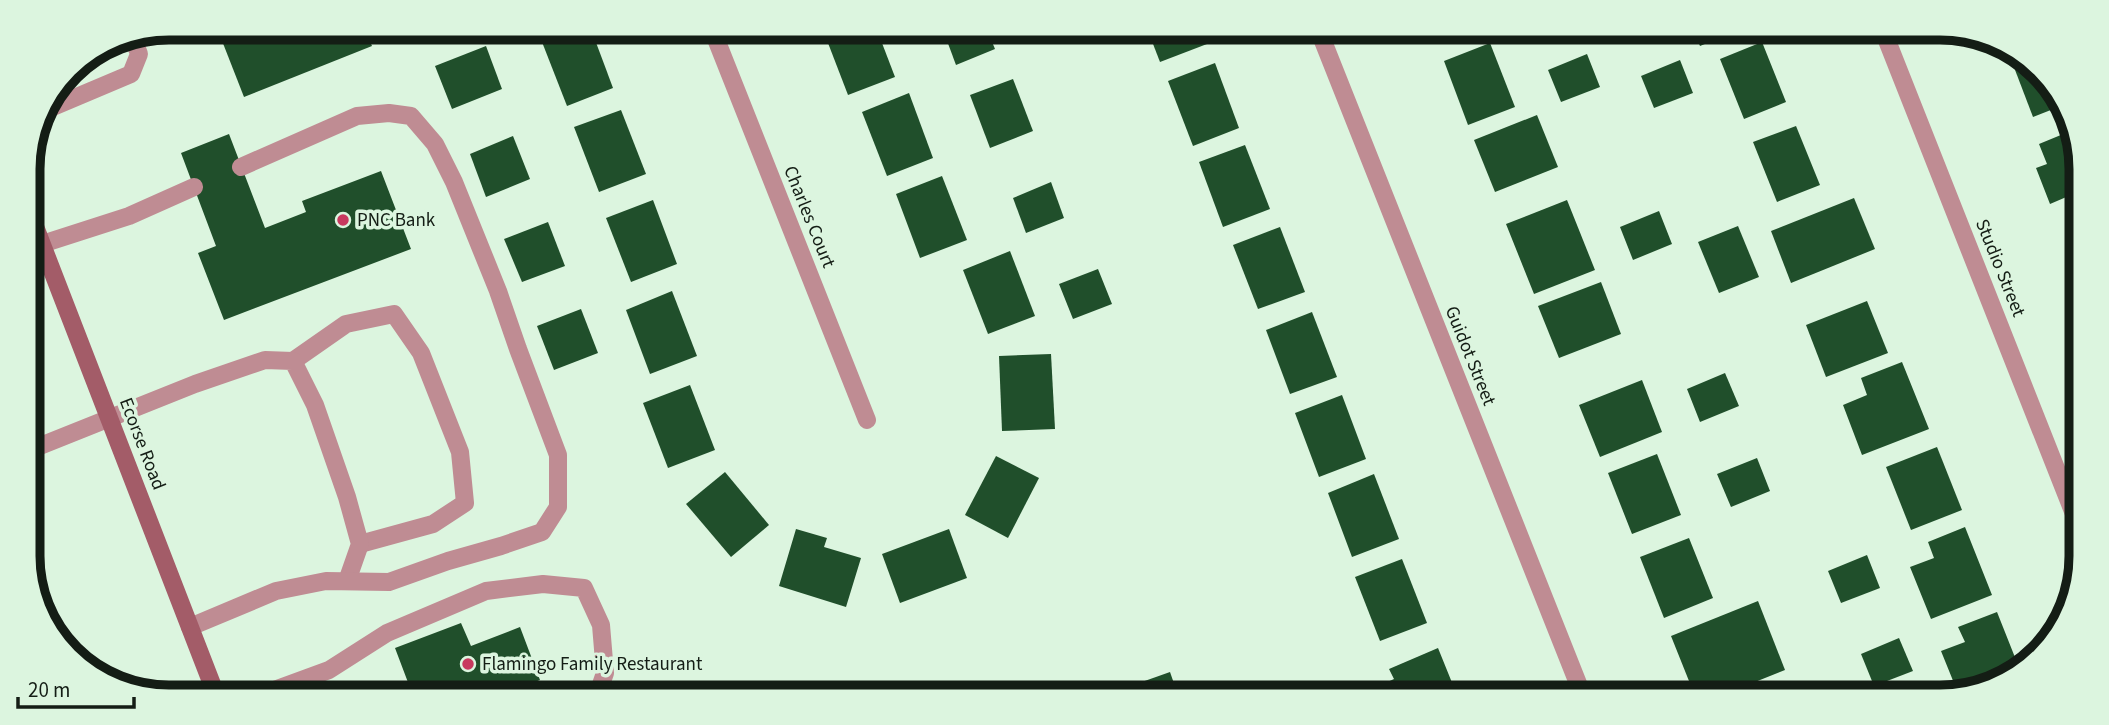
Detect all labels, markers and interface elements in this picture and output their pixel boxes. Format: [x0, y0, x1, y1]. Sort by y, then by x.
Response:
street label: Charles Court [776, 162, 842, 273]
place label: PNC Bank [357, 207, 436, 234]
marker: PNC Bank [335, 212, 351, 228]
street label: Studio Street [1968, 215, 2032, 322]
street label: Guidot Street [1438, 302, 1502, 410]
street label: Ecorse Road [112, 394, 172, 494]
place label: Flamingo Family Restaurant [482, 651, 703, 678]
marker: Flamingo Family Restaurant [460, 656, 476, 672]
scale bar [18, 666, 133, 710]
text: 20 m [28, 675, 70, 705]

